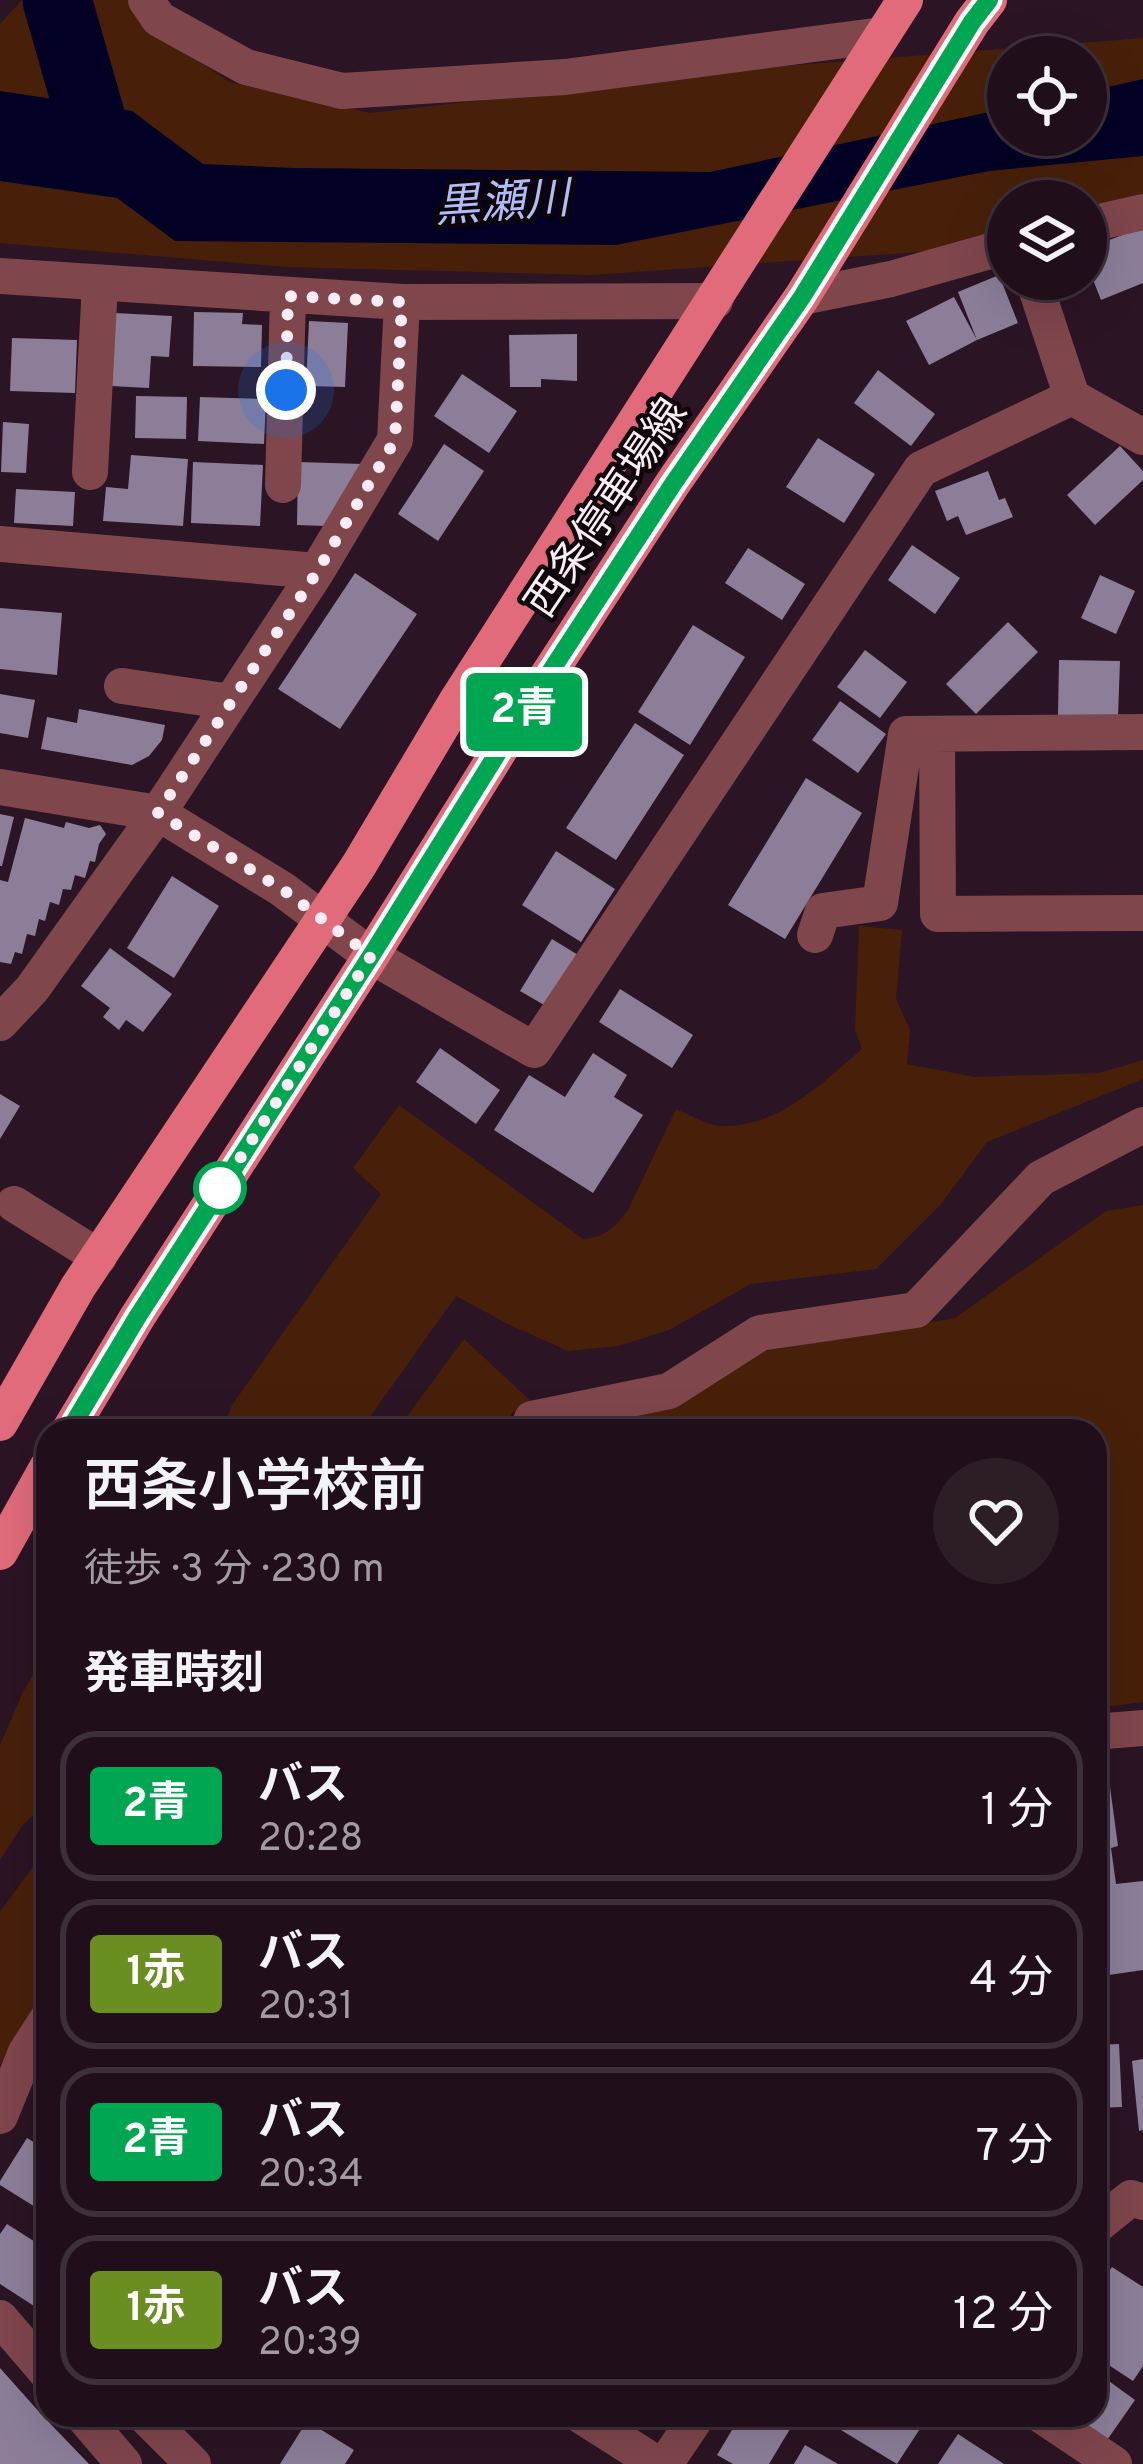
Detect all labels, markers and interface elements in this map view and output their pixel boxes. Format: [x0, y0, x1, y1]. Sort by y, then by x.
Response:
map controls [987, 36, 1107, 300]
button: locate [987, 36, 1107, 156]
water label: 黒瀬川 [433, 172, 576, 239]
button: layers [987, 180, 1107, 300]
your location [256, 360, 316, 420]
street label: 西条停車場線 [516, 390, 701, 629]
line badge: 2青 [470, 673, 578, 751]
text: 2青 [490, 685, 558, 738]
unlabelled marker [195, 1163, 245, 1213]
text: 西条小学校前 [84, 1455, 426, 1527]
button: heart [933, 1458, 1059, 1584]
text: 徒歩 · 3 分 · 230 m [84, 1547, 385, 1596]
text: 発車時刻 [84, 1648, 264, 1705]
text: バス [258, 1759, 348, 1816]
text: 2青 [122, 1779, 190, 1832]
text: 1 分 [981, 1784, 1053, 1841]
text: 20:28 [258, 1816, 363, 1865]
text: バス [258, 1927, 348, 1984]
text: 1赤 [127, 1947, 185, 2000]
text: 4 分 [969, 1952, 1053, 2009]
text: 20:31 [258, 1984, 354, 2033]
text: バス [258, 2095, 348, 2152]
text: 2青 [122, 2115, 190, 2168]
text: 7 分 [976, 2120, 1053, 2177]
text: 20:34 [258, 2152, 363, 2201]
text: バス [258, 2263, 348, 2320]
text: 1赤 [127, 2283, 185, 2336]
text: 12 分 [953, 2288, 1053, 2345]
text: 20:39 [258, 2320, 362, 2369]

